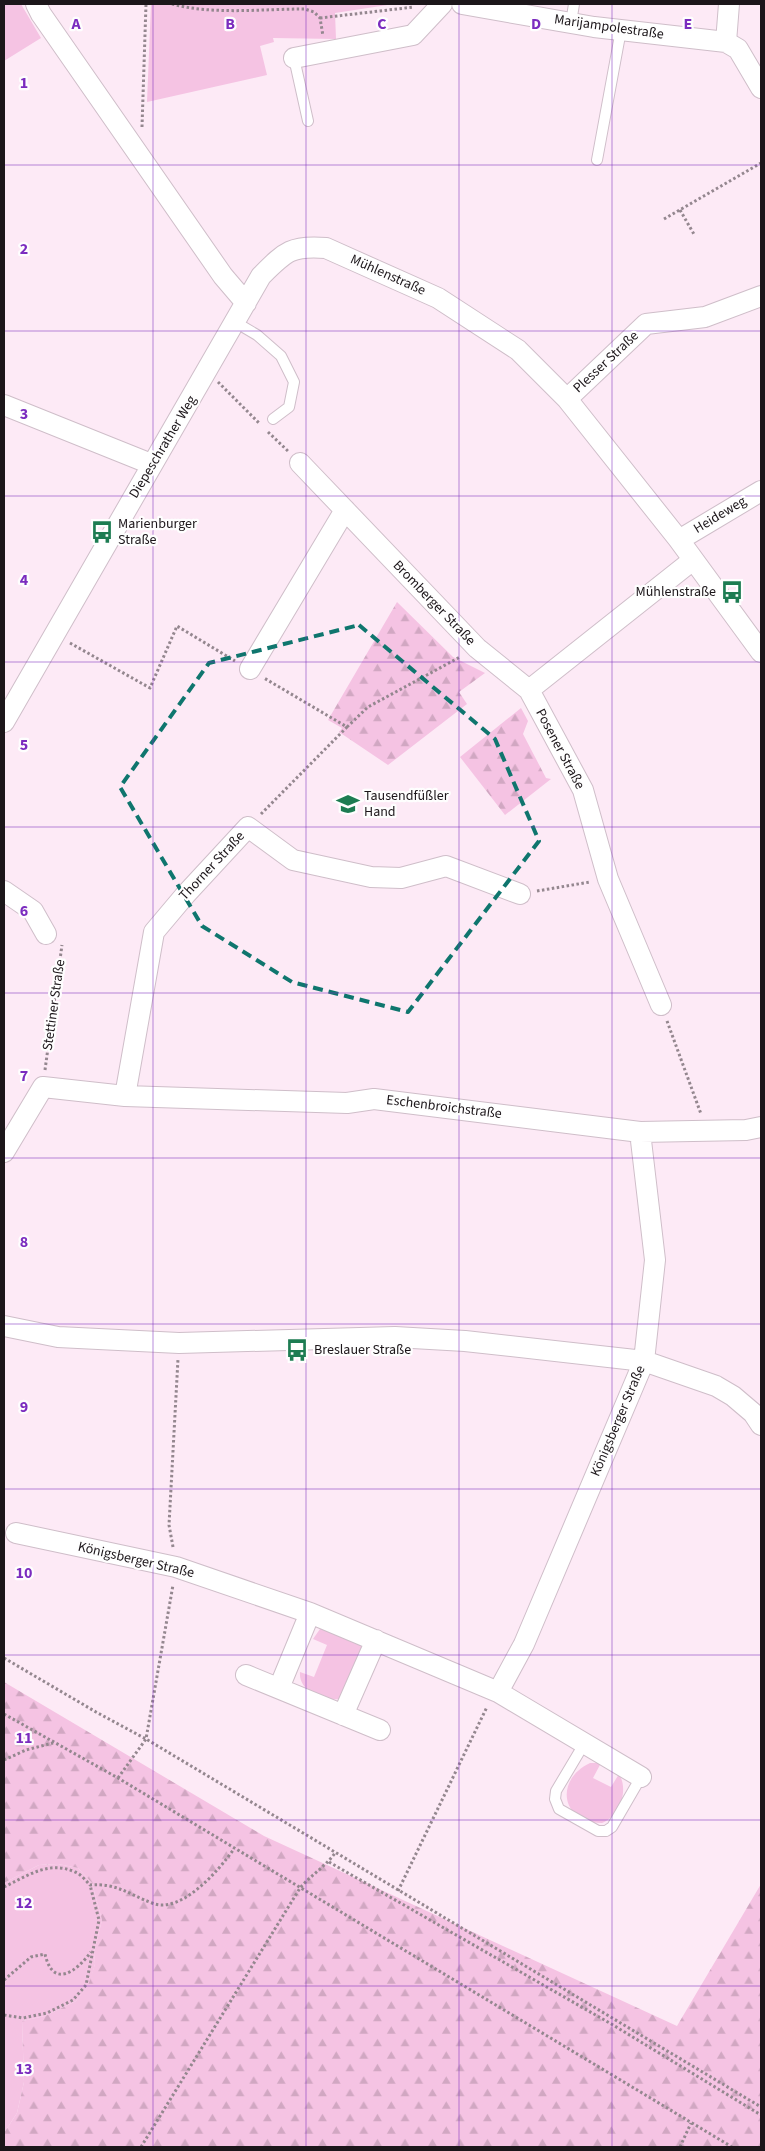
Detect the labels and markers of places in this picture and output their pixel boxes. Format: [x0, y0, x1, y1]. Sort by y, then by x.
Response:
place label: Marienburger Straße [118, 514, 197, 550]
bus stop icon: Marienburger Straße [89, 519, 115, 545]
bus stop icon: Mühlenstraße [719, 579, 745, 605]
place label: Mühlenstraße [636, 582, 716, 602]
place label: Tausendfüßler Hand [364, 786, 449, 822]
school or university icon: Tausendfüßler Hand [335, 791, 361, 817]
bus stop icon: Breslauer Straße [284, 1337, 310, 1363]
place label: Breslauer Straße [314, 1340, 411, 1360]

